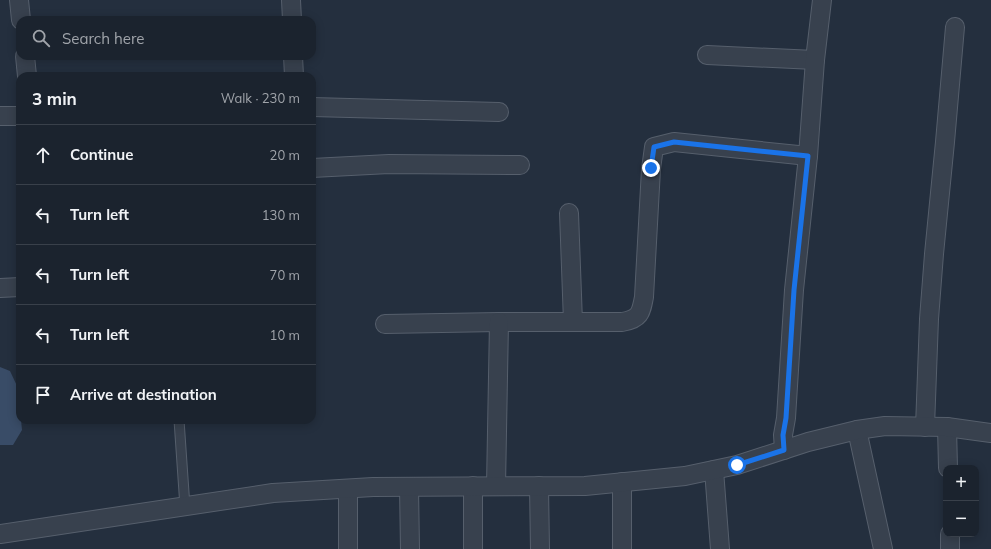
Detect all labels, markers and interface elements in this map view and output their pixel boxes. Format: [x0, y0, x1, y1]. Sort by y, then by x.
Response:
search box [16, 16, 316, 60]
icon: search [30, 27, 52, 49]
text: Search here [62, 29, 144, 48]
text: 3 min [32, 88, 77, 109]
text: Walk · 230 m [221, 90, 300, 106]
icon: ahead [32, 144, 54, 166]
text: Continue [70, 145, 133, 164]
text: 20 m [270, 147, 300, 163]
route end [642, 159, 660, 177]
icon: left [32, 204, 54, 226]
text: Turn left [70, 205, 129, 224]
text: 130 m [262, 207, 300, 223]
icon: left [32, 264, 54, 286]
text: Turn left [70, 265, 129, 284]
text: 70 m [270, 267, 300, 283]
icon: left [32, 324, 54, 346]
text: Turn left [70, 325, 129, 344]
text: 10 m [270, 327, 300, 343]
icon: arrive [32, 384, 54, 406]
text: Arrive at destination [70, 385, 217, 404]
route start [728, 456, 746, 474]
map controls [943, 465, 979, 537]
button: + [943, 465, 979, 501]
button: − [943, 501, 979, 537]

